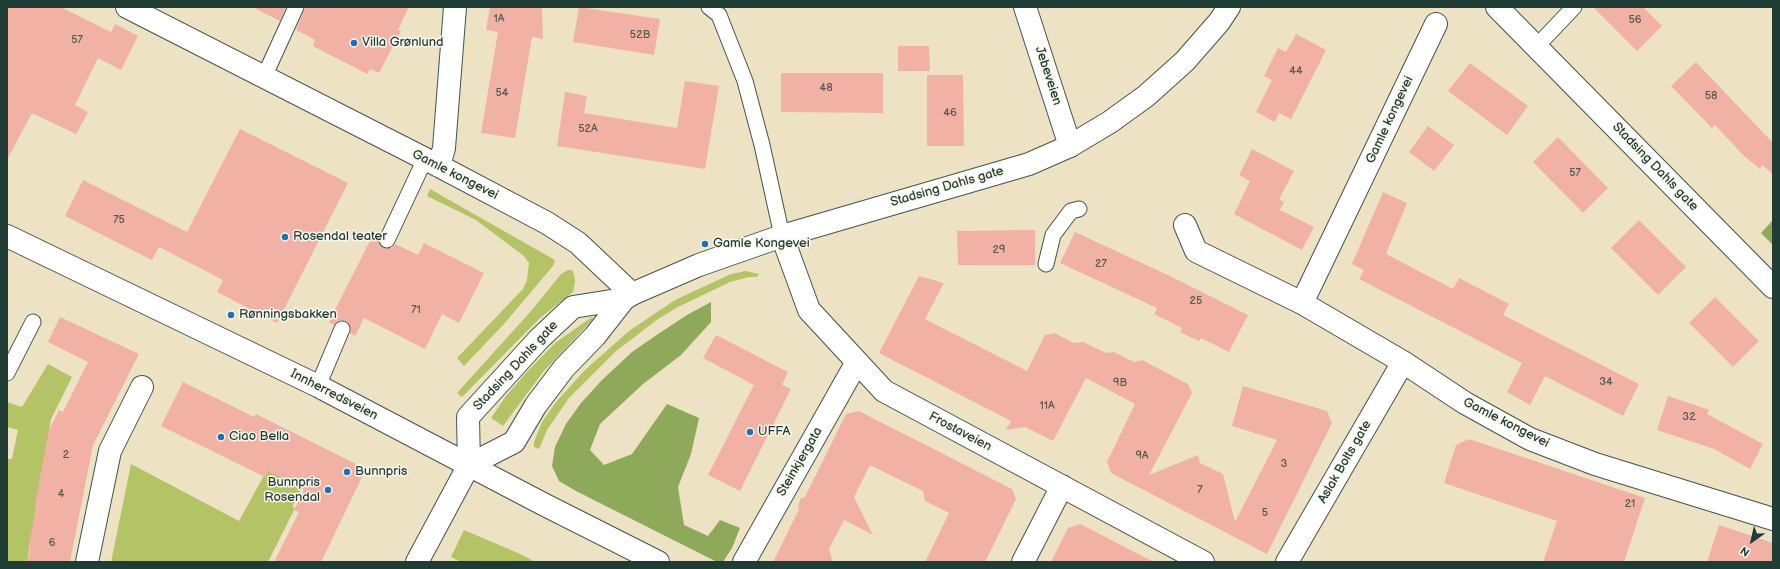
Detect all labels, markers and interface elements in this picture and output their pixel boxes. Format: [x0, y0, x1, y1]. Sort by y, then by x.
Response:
house number: 1A [494, 12, 504, 26]
house number: 56 [1628, 13, 1642, 27]
house number: 52B [630, 28, 650, 42]
house number: 57 [71, 33, 83, 47]
place label: Villa Grønlund [362, 35, 443, 51]
marker: Villa Grønlund [349, 38, 359, 48]
street label: Jebeveien [1031, 45, 1065, 107]
house number: 44 [1289, 64, 1303, 78]
street label: Gamle kongevei [1363, 74, 1417, 166]
house number: 48 [819, 81, 833, 95]
house number: 54 [495, 86, 509, 100]
house number: 58 [1705, 89, 1717, 103]
house number: 46 [943, 106, 957, 120]
street label: Stadsing Dahls gate [1609, 120, 1701, 214]
house number: 52A [578, 122, 598, 136]
street label: Gamle kongevei [409, 147, 501, 203]
street label: Stadsing Dahls gate [889, 163, 1005, 211]
house number: 57 [1569, 166, 1581, 180]
house number: 75 [113, 213, 125, 227]
place label: Rosendal teater [293, 229, 387, 245]
marker: Rosendal teater [280, 232, 290, 242]
place label: Gamle Kongevei [713, 236, 810, 252]
marker: Gamle Kongevei [700, 239, 710, 249]
house number: 29 [993, 243, 1005, 257]
house number: 27 [1095, 257, 1107, 271]
house number: 25 [1190, 294, 1202, 308]
house number: 71 [411, 303, 421, 317]
place label: Rønningsbakken [239, 307, 337, 323]
marker: Rønningsbakken [226, 310, 236, 320]
street label: Stadsing Dahls gate [470, 318, 562, 414]
street label: Innherredsveien [288, 366, 380, 424]
house number: 34 [1599, 375, 1613, 389]
house number: 9B [1113, 376, 1127, 390]
street label: Gamle kongevei [1460, 395, 1552, 451]
house number: 11A [1039, 399, 1055, 413]
street label: Frostaveien [926, 409, 994, 455]
house number: 32 [1682, 410, 1696, 424]
street label: Aslak Bolts gate [1315, 418, 1375, 506]
place label: UFFA [758, 424, 790, 440]
street label: Steinkjergata [774, 425, 826, 499]
marker: UFFA [745, 427, 755, 437]
place label: Ciao Bella [229, 429, 289, 445]
marker: Ciao Bella [216, 432, 226, 442]
house number: 2 [63, 448, 69, 462]
house number: 9A [1135, 449, 1149, 463]
house number: 3 [1281, 457, 1287, 471]
place label: Bunnpris [355, 464, 408, 480]
marker: Bunnpris [342, 467, 352, 477]
place label: Bunnpris Rosendal [264, 475, 320, 506]
house number: 7 [1197, 483, 1203, 497]
marker: Bunnpris Rosendal [323, 485, 333, 495]
house number: 4 [58, 487, 64, 501]
house number: 21 [1625, 497, 1635, 511]
house number: 5 [1262, 506, 1268, 520]
north arrow [1732, 521, 1772, 561]
house number: 6 [49, 536, 55, 550]
text: N [1738, 544, 1752, 559]

